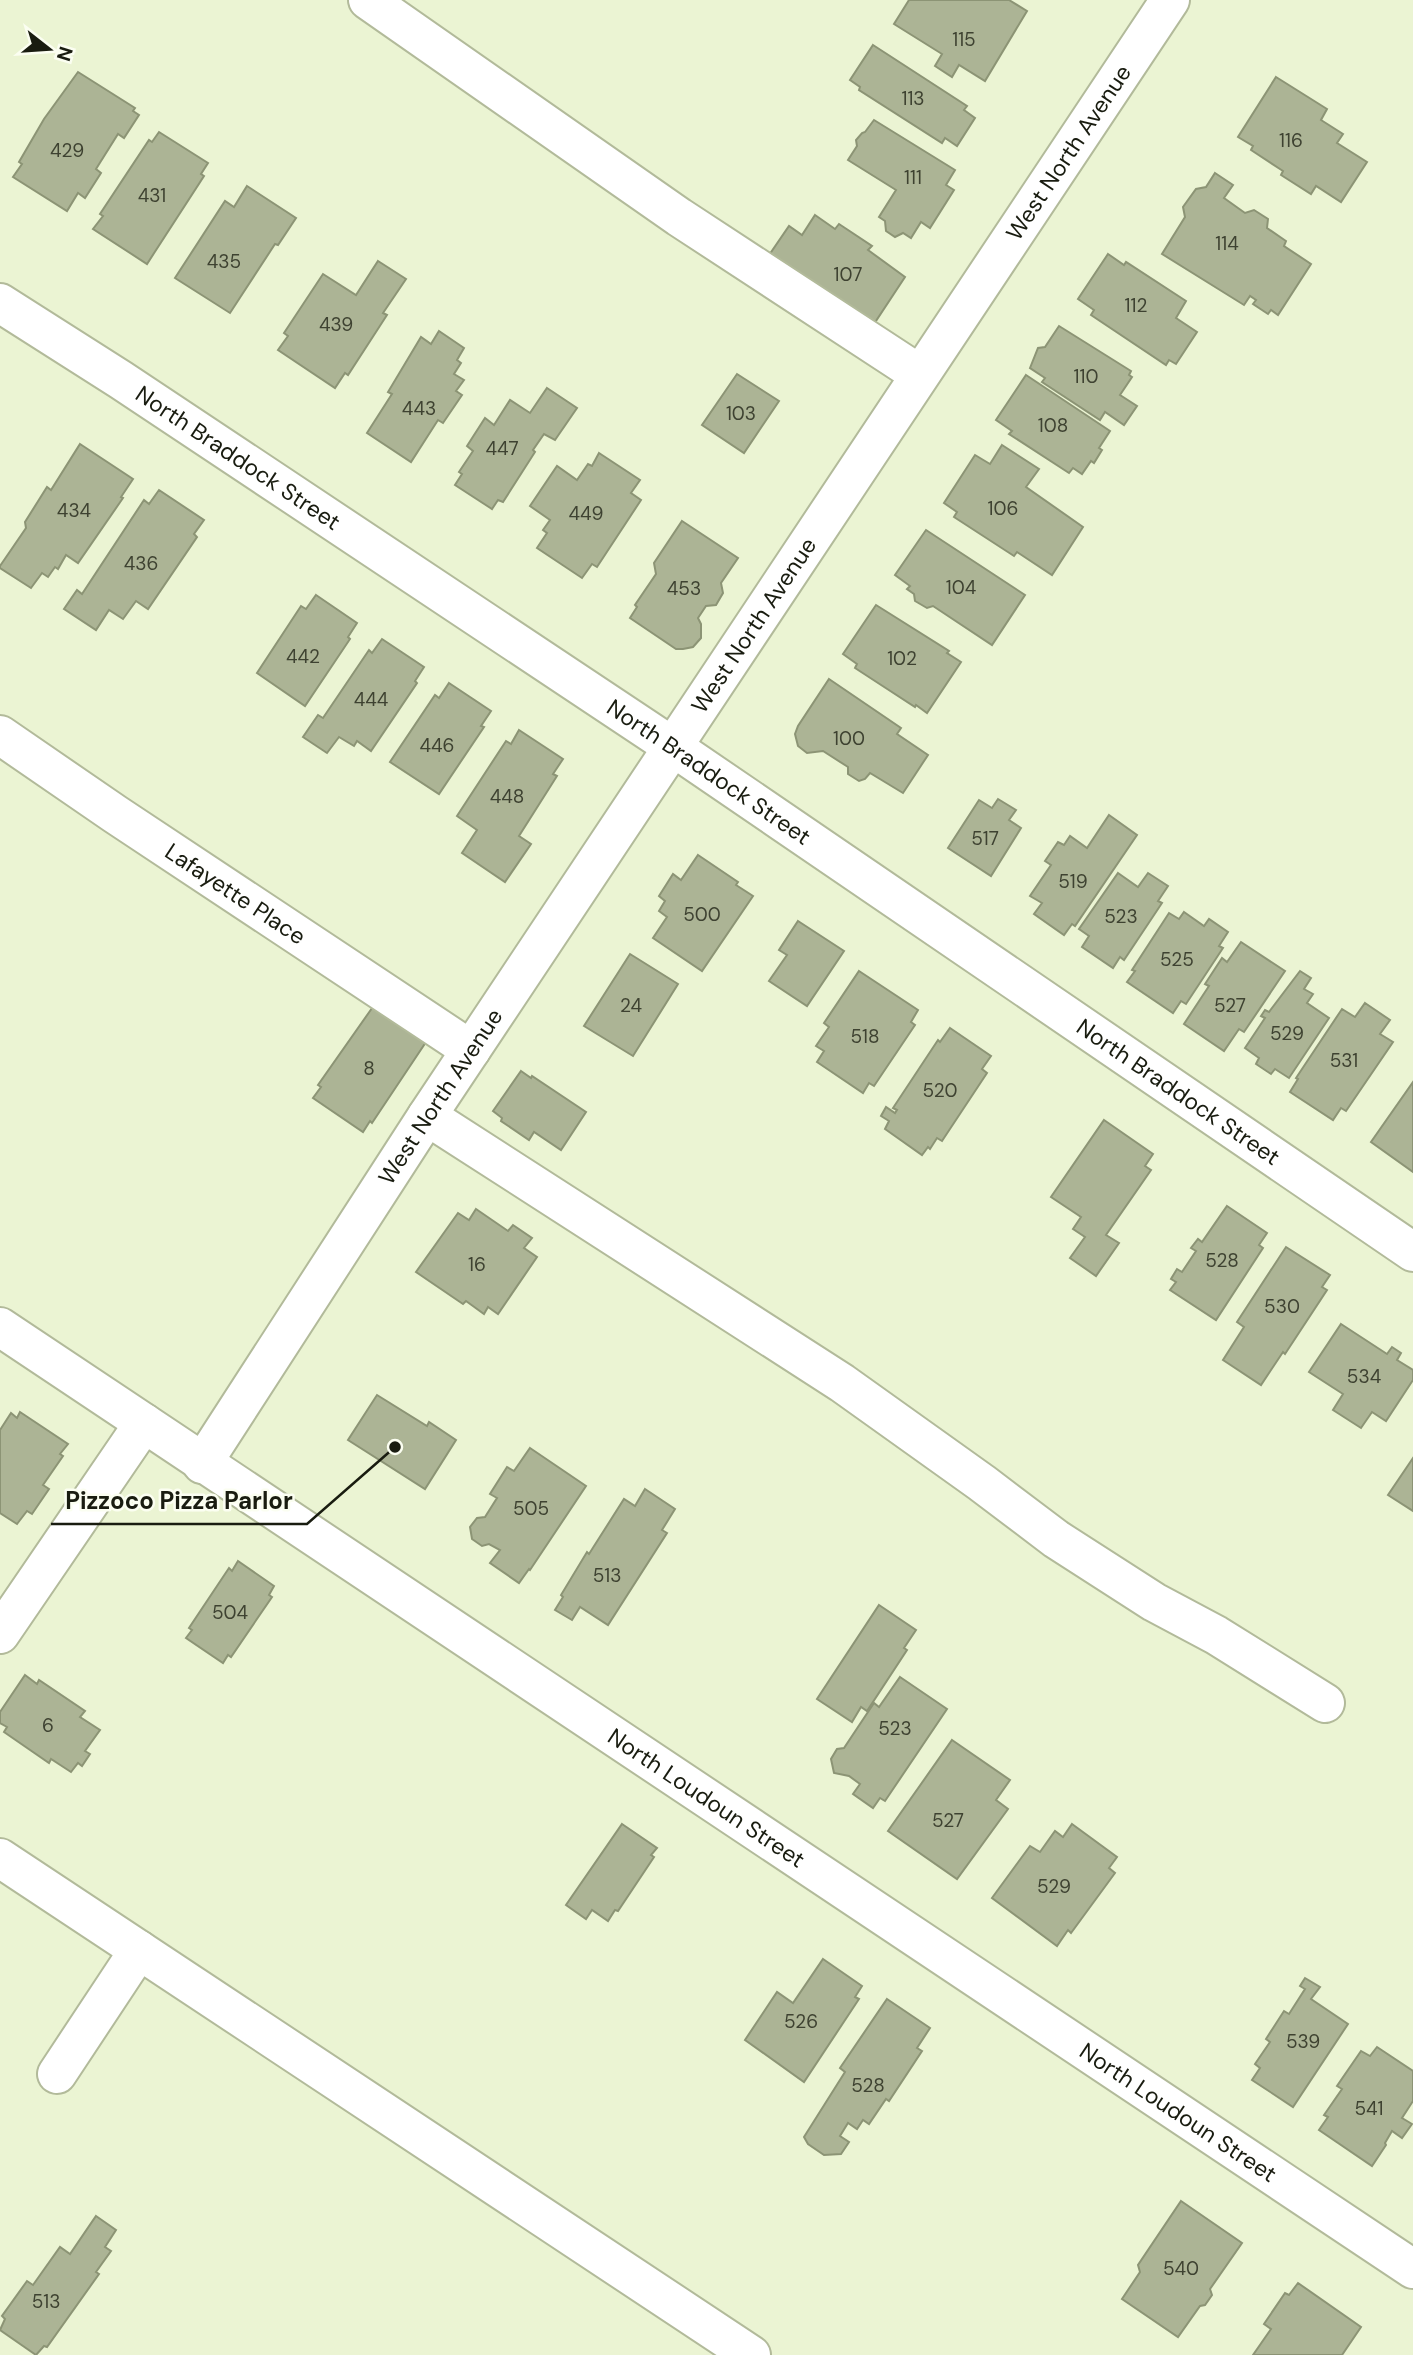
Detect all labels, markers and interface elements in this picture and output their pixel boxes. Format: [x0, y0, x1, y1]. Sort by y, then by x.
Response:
north arrow [14, 14, 84, 84]
house number: 115 [952, 27, 976, 52]
text: N [51, 44, 79, 64]
street label: West North Avenue [999, 59, 1138, 246]
house number: 113 [901, 86, 925, 111]
house number: 116 [1279, 128, 1303, 153]
house number: 429 [50, 138, 84, 163]
house number: 111 [904, 165, 922, 190]
house number: 431 [138, 183, 166, 208]
house number: 114 [1215, 231, 1239, 256]
house number: 435 [207, 249, 241, 274]
house number: 107 [834, 262, 862, 287]
house number: 112 [1125, 293, 1147, 318]
house number: 439 [319, 312, 353, 337]
house number: 110 [1074, 364, 1098, 389]
street label: North Braddock Street [130, 379, 346, 537]
house number: 443 [402, 396, 436, 421]
house number: 103 [726, 401, 756, 426]
house number: 108 [1038, 413, 1068, 438]
house number: 447 [485, 436, 519, 461]
house number: 106 [988, 496, 1018, 521]
house number: 434 [57, 498, 91, 523]
house number: 449 [569, 501, 604, 526]
street label: West North Avenue [684, 532, 823, 719]
house number: 436 [124, 551, 158, 576]
house number: 104 [946, 575, 976, 600]
house number: 453 [667, 576, 701, 601]
house number: 442 [286, 644, 320, 669]
house number: 102 [887, 646, 917, 671]
house number: 444 [354, 687, 388, 712]
street label: North Braddock Street [601, 692, 817, 852]
house number: 100 [833, 726, 865, 751]
house number: 446 [420, 733, 455, 758]
house number: 448 [490, 784, 524, 809]
house number: 517 [971, 826, 999, 851]
street label: Lafayette Place [159, 836, 312, 951]
house number: 519 [1058, 869, 1088, 894]
house number: 500 [683, 902, 721, 927]
house number: 523 [1104, 904, 1138, 929]
house number: 525 [1160, 947, 1194, 972]
house number: 24 [620, 993, 642, 1018]
house number: 527 [1214, 993, 1246, 1018]
street label: West North Avenue [372, 1003, 509, 1190]
street label: North Braddock Street [1071, 1012, 1286, 1172]
house number: 529 [1270, 1021, 1304, 1046]
house number: 518 [850, 1024, 880, 1049]
house number: 531 [1330, 1048, 1358, 1073]
house number: 8 [363, 1056, 375, 1081]
house number: 520 [922, 1078, 958, 1103]
house number: 528 [1205, 1248, 1239, 1273]
house number: 16 [468, 1252, 486, 1277]
house number: 530 [1264, 1294, 1300, 1319]
house number: 534 [1347, 1364, 1381, 1389]
callout: Pizzoco Pizza Parlor [51, 1479, 307, 1524]
text: Pizzoco Pizza Parlor [65, 1485, 293, 1516]
house number: 505 [513, 1496, 549, 1521]
house number: 513 [593, 1563, 621, 1588]
house number: 504 [212, 1600, 248, 1625]
house number: 6 [42, 1713, 54, 1738]
house number: 523 [878, 1716, 912, 1741]
street label: North Loudoun Street [602, 1721, 811, 1874]
house number: 527 [932, 1808, 964, 1833]
house number: 529 [1037, 1874, 1071, 1899]
house number: 526 [784, 2009, 818, 2034]
house number: 539 [1286, 2029, 1320, 2054]
street label: North Loudoun Street [1074, 2036, 1283, 2189]
house number: 528 [851, 2073, 885, 2098]
house number: 541 [1354, 2096, 1384, 2121]
house number: 540 [1163, 2256, 1199, 2281]
house number: 513 [32, 2289, 60, 2314]

